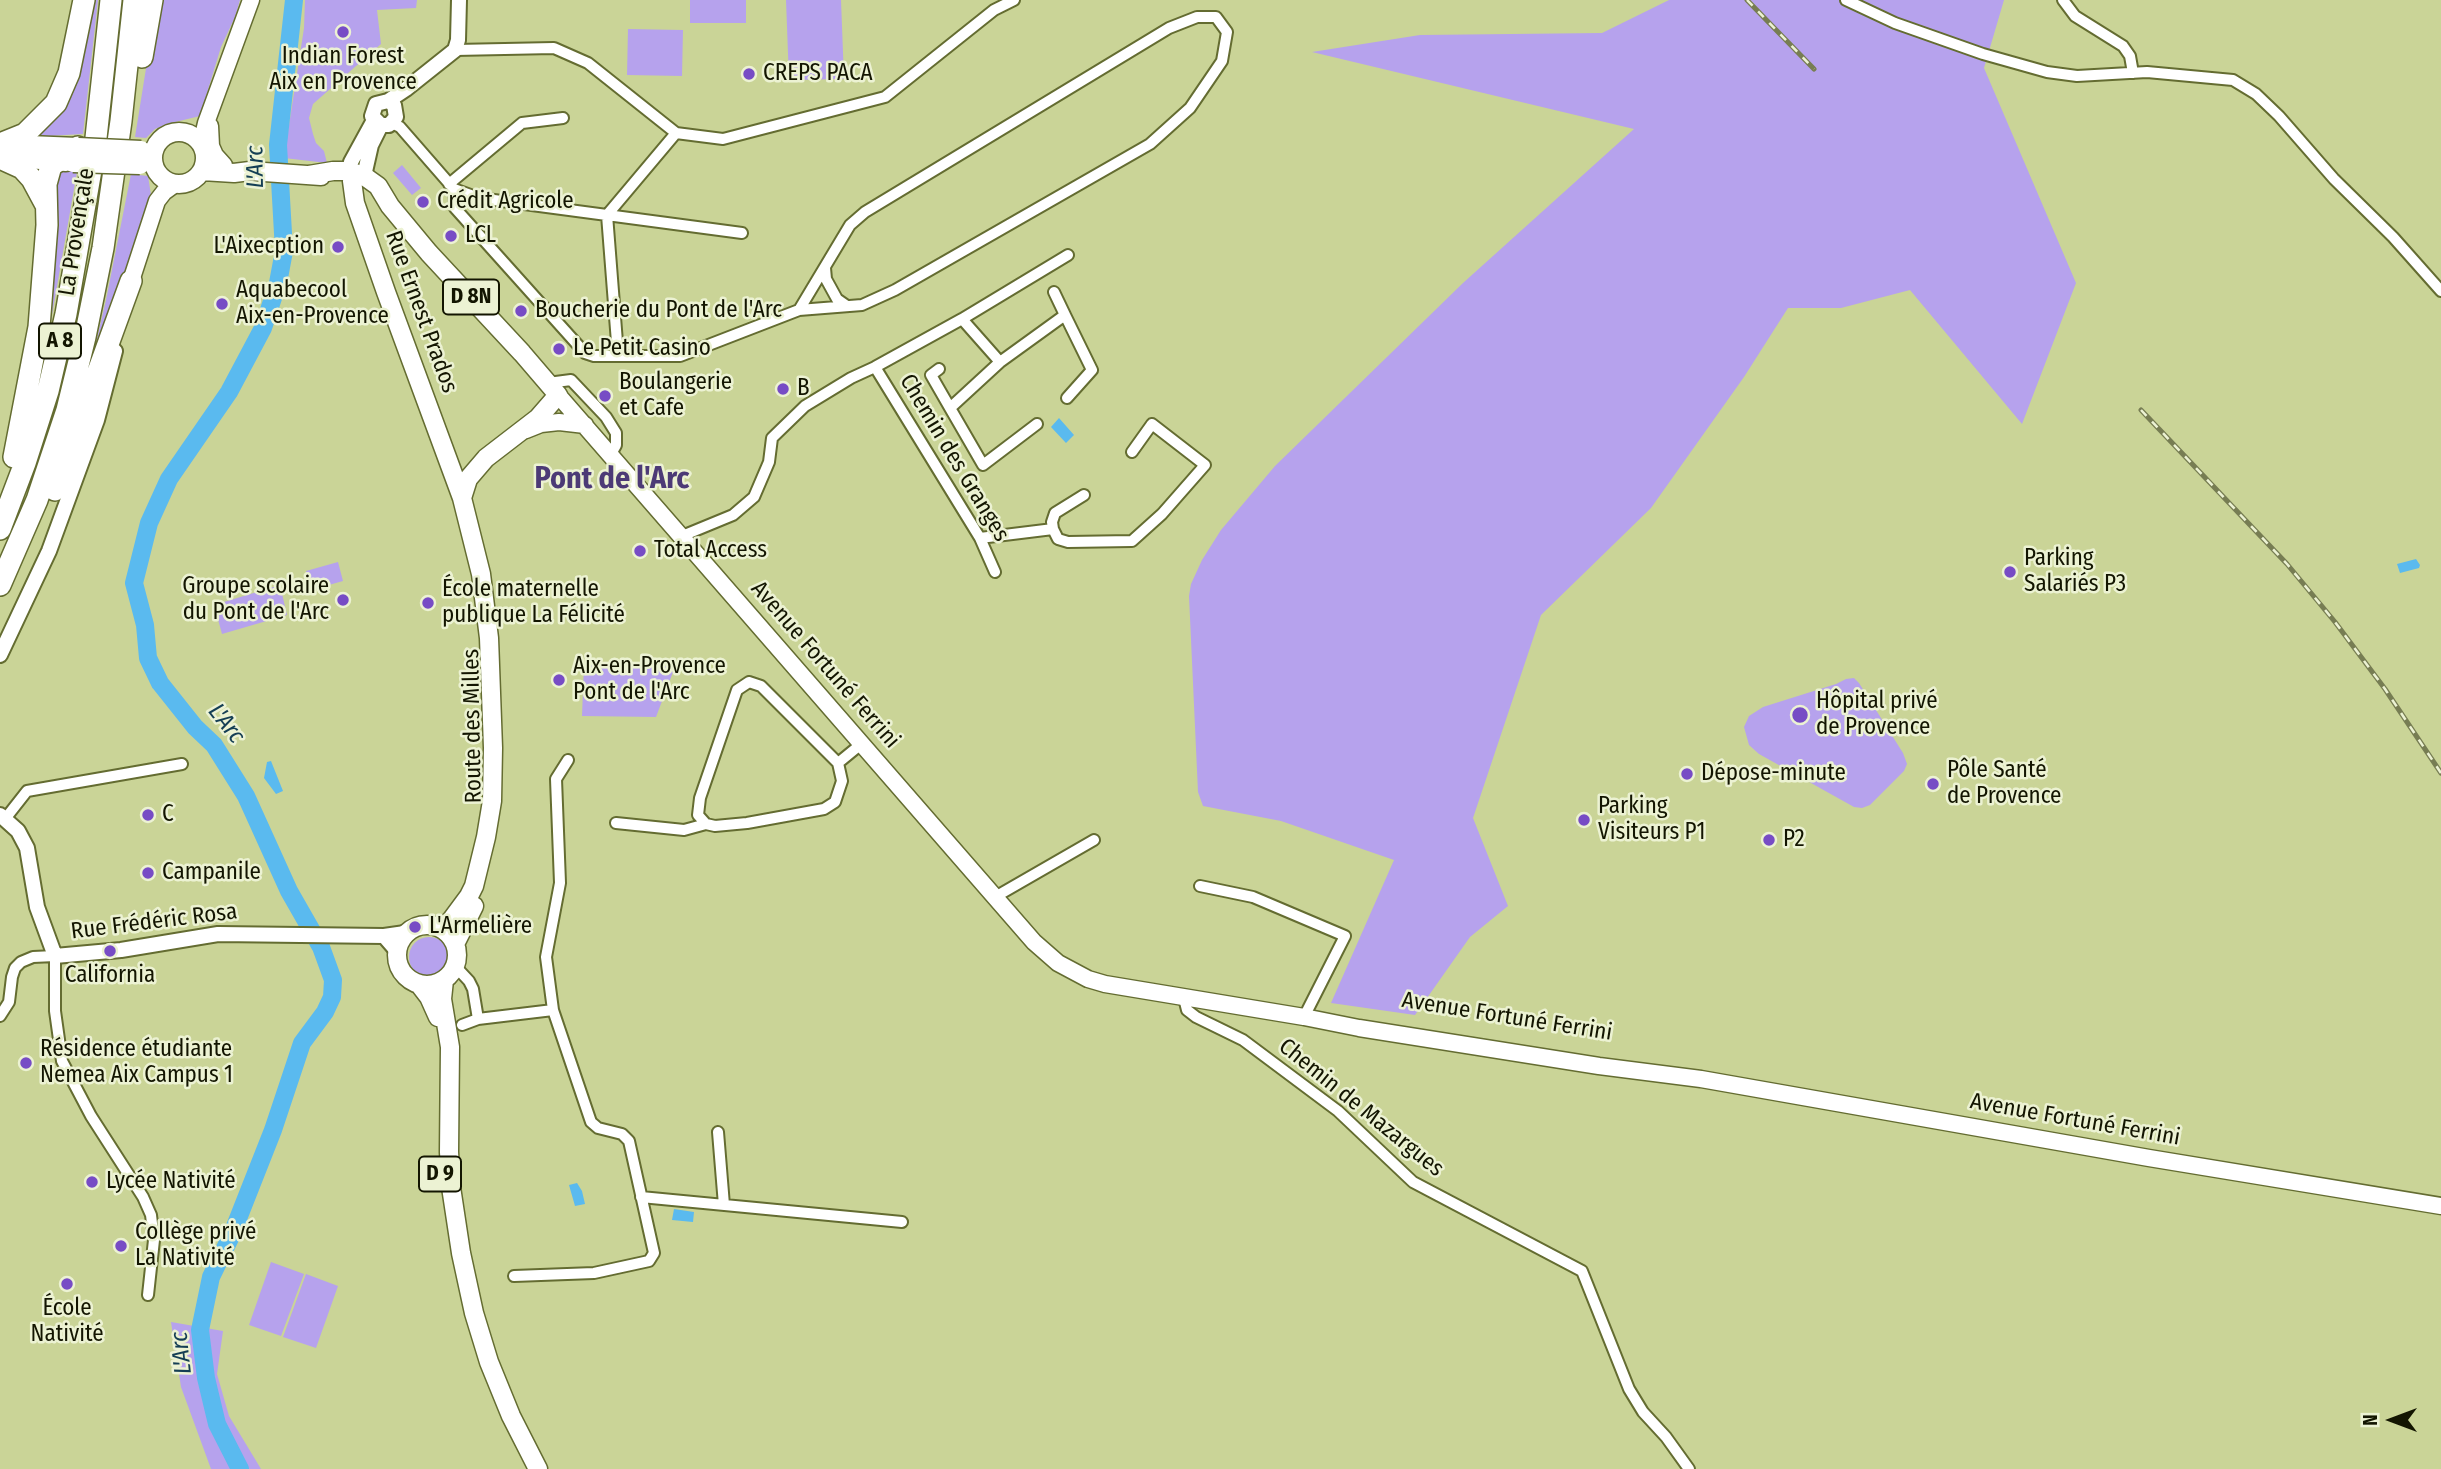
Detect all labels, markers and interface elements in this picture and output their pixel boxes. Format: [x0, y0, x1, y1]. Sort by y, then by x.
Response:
marker: Indian Forest Aix en Provence [335, 24, 351, 40]
place label: Indian Forest Aix en Provence [269, 43, 417, 97]
place label: CREPS PACA [763, 60, 873, 88]
marker: CREPS PACA [741, 66, 757, 82]
water label: L'Arc [241, 145, 271, 189]
street label: La Provençale [53, 166, 101, 298]
place label: Crédit Agricole [437, 188, 574, 216]
marker: Crédit Agricole [415, 194, 431, 210]
place label: LCL [465, 222, 496, 250]
street label: Rue Ernest Prados [379, 227, 463, 397]
marker: LCL [443, 228, 459, 244]
place label: L'Aixecption [213, 233, 324, 261]
marker: L'Aixecption [330, 239, 346, 255]
place label: Aquabecool Aix-en-Provence [236, 277, 389, 331]
road number: D 8N [443, 280, 499, 314]
marker: Aquabecool Aix-en-Provence [214, 296, 230, 312]
place label: Boucherie du Pont de l'Arc [535, 297, 782, 325]
marker: Boucherie du Pont de l'Arc [513, 303, 529, 319]
road number: A 8 [39, 324, 81, 358]
place label: Le Petit Casino [573, 335, 711, 363]
marker: Le Petit Casino [551, 341, 567, 357]
place label: Boulangerie et Cafe [619, 369, 732, 423]
street label: Chemin des Granges [893, 369, 1015, 547]
place label: B [797, 375, 810, 403]
marker: B [775, 381, 791, 397]
marker: Boulangerie et Cafe [597, 388, 613, 404]
district label: Pont de l'Arc [535, 462, 689, 498]
place label: Total Access [654, 537, 767, 565]
marker: Total Access [632, 543, 648, 559]
place label: Parking Salariés P3 [2024, 545, 2126, 599]
marker: Parking Salariés P3 [2002, 564, 2018, 580]
place label: Groupe scolaire du Pont de l'Arc [182, 573, 329, 627]
place label: École maternelle publique La Félicité [442, 576, 625, 630]
street label: Avenue Fortuné Ferrini [745, 576, 905, 754]
marker: Groupe scolaire du Pont de l'Arc [335, 592, 351, 608]
marker: École maternelle publique La Félicité [420, 595, 436, 611]
street label: Route des Milles [458, 649, 488, 803]
place label: Aix-en-Provence Pont de l'Arc [573, 653, 726, 707]
marker: Aix-en-Provence Pont de l'Arc [551, 672, 567, 688]
place label: Hôpital privé de Provence [1816, 688, 1938, 742]
water label: L'Arc [202, 698, 250, 750]
marker: Hôpital privé de Provence [1790, 705, 1810, 725]
place label: Pôle Santé de Provence [1947, 757, 2061, 811]
place label: Dépose-minute [1701, 760, 1846, 788]
marker: Dépose-minute [1679, 766, 1695, 782]
marker: Pôle Santé de Provence [1925, 776, 1941, 792]
place label: Parking Visiteurs P1 [1598, 793, 1705, 847]
place label: C [162, 801, 174, 829]
marker: C [140, 807, 156, 823]
marker: Parking Visiteurs P1 [1576, 812, 1592, 828]
place label: P2 [1783, 826, 1805, 854]
marker: P2 [1761, 832, 1777, 848]
place label: Campanile [162, 859, 261, 887]
marker: Campanile [140, 865, 156, 881]
street label: Rue Frédéric Rosa [69, 898, 239, 946]
place label: L'Armelière [429, 913, 532, 941]
marker: L'Armelière [407, 919, 423, 935]
marker: California [102, 943, 118, 959]
place label: California [65, 962, 155, 990]
street label: Avenue Fortuné Ferrini [1400, 987, 1614, 1047]
street label: Chemin de Mazargues [1273, 1033, 1449, 1183]
place label: Résidence étudiante Nemea Aix Campus 1 [40, 1036, 233, 1090]
marker: Résidence étudiante Nemea Aix Campus 1 [18, 1055, 34, 1071]
street label: Avenue Fortuné Ferrini [1968, 1088, 2182, 1152]
road number: D 9 [419, 1156, 461, 1192]
place label: Lycée Nativité [106, 1168, 236, 1196]
marker: Lycée Nativité [84, 1174, 100, 1190]
place label: Collège privé La Nativité [135, 1219, 256, 1273]
marker: Collège privé La Nativité [113, 1238, 129, 1254]
marker: École Nativité [59, 1276, 75, 1292]
place label: École Nativité [30, 1295, 104, 1349]
water label: L'Arc [165, 1330, 199, 1376]
north arrow [2357, 1385, 2427, 1455]
text: N [2359, 1414, 2382, 1426]

